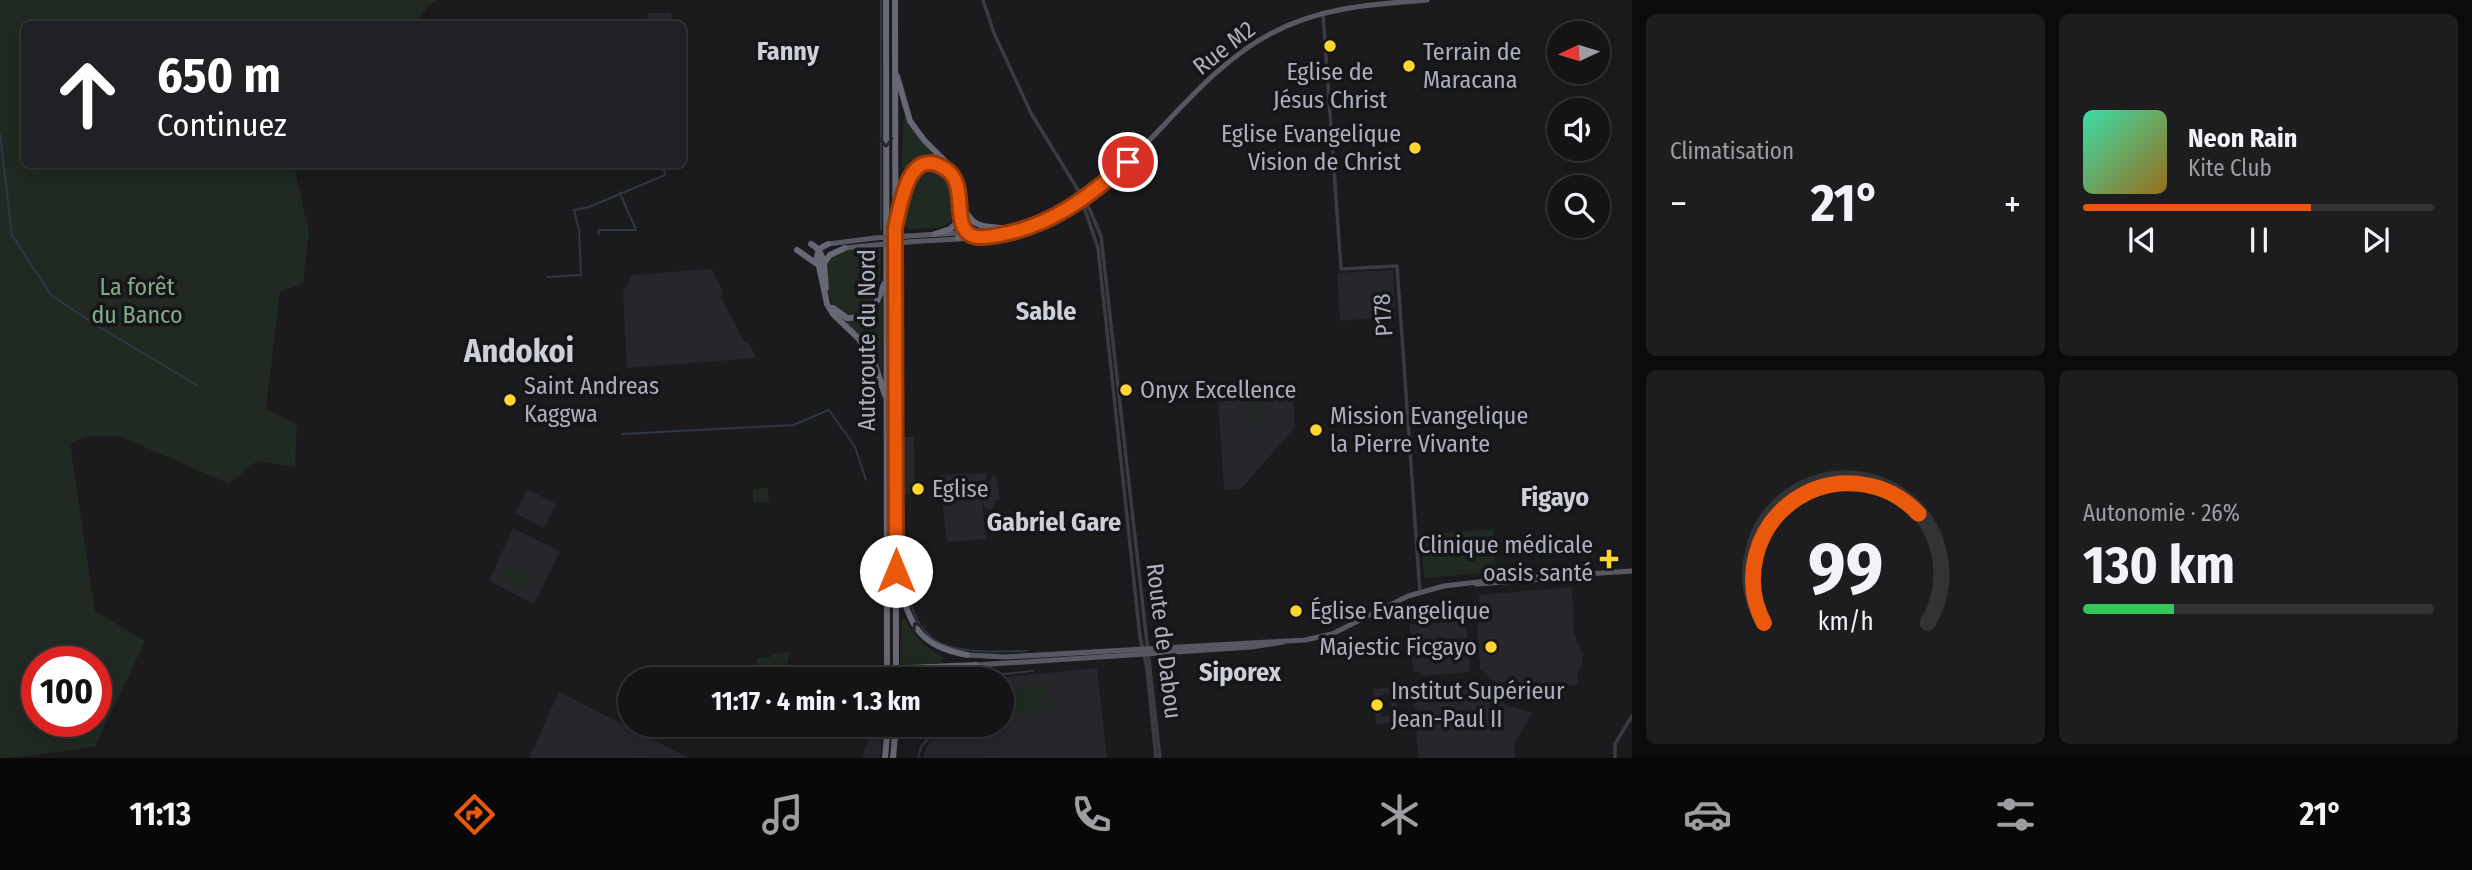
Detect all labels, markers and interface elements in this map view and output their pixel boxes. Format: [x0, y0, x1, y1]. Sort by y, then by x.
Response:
street label: Rue M2 [1187, 15, 1261, 81]
north arrow [1547, 21, 1610, 84]
map controls [1547, 21, 1610, 238]
district label: Fanny [757, 36, 820, 67]
marker: Eglise de Jésus Christ [1322, 38, 1338, 54]
place label: Terrain de Maracana [1423, 38, 1521, 94]
text: 650 m [157, 46, 281, 105]
icon: ahead [42, 49, 133, 140]
place label: Eglise de Jésus Christ [1273, 58, 1387, 114]
marker: Terrain de Maracana [1401, 58, 1417, 74]
button: sound [1547, 98, 1610, 161]
text: Continuez [157, 106, 287, 144]
place label: Eglise Evangelique Vision de Christ [1221, 120, 1401, 176]
text: Neon Rain [2188, 123, 2297, 154]
pin [1098, 132, 1158, 192]
one-way arrow [878, 137, 894, 147]
text: Climatisation [1670, 137, 1794, 165]
marker: Eglise Evangelique Vision de Christ [1407, 140, 1423, 156]
icon: arrive [1109, 143, 1147, 181]
text: Kite Club [2188, 154, 2272, 182]
text: 21° [1811, 172, 1880, 235]
button: search [1547, 175, 1610, 238]
text: − [1670, 181, 1687, 227]
text: + [2004, 181, 2021, 227]
icon: previous [2123, 221, 2161, 259]
icon: pause [2240, 221, 2278, 259]
icon: next [2357, 221, 2395, 259]
street label: Autoroute du Nord [853, 249, 881, 431]
park label: La forêt du Banco [91, 273, 183, 329]
street label: P178 [1368, 293, 1398, 337]
district label: Sable [1016, 296, 1076, 327]
district label: Andokoi [463, 332, 574, 370]
place label: Saint Andreas Kaggwa [524, 372, 659, 428]
place label: Onyx Excellence [1140, 376, 1296, 404]
marker: Onyx Excellence [1118, 382, 1134, 398]
marker: Saint Andreas Kaggwa [502, 392, 518, 408]
place label: Mission Evangelique la Pierre Vivante [1330, 402, 1528, 458]
marker: Mission Evangelique la Pierre Vivante [1308, 422, 1324, 438]
place label: Eglise [932, 475, 989, 503]
marker: Eglise [910, 481, 926, 497]
district label: Figayo [1521, 482, 1589, 513]
text: Autonomie · 26% [2083, 499, 2240, 527]
district label: Gabriel Gare [987, 507, 1121, 538]
text: 99 [1808, 525, 1883, 612]
place label: Clinique médicale oasis santé [1418, 531, 1593, 587]
position arrow [859, 534, 933, 608]
text: 130 km [2083, 534, 2235, 597]
marker: Clinique médicale oasis santé [1599, 549, 1619, 569]
street label: Route de Dabou [1141, 562, 1187, 720]
place label: Église Evangelique [1310, 596, 1490, 625]
marker: Église Evangelique [1288, 603, 1304, 619]
text: km/h [1818, 607, 1873, 637]
one-way arrow [913, 622, 925, 635]
place label: Majestic Ficgayo [1319, 633, 1477, 661]
marker: Majestic Ficgayo [1483, 639, 1499, 655]
speed limit sign: 100 [21, 646, 112, 737]
district label: Siporex [1199, 657, 1282, 688]
place label: Institut Supérieur Jean-Paul II [1391, 677, 1565, 733]
text: 11:17 · 4 min · 1.3 km [711, 686, 921, 717]
marker: Institut Supérieur Jean-Paul II [1369, 697, 1385, 713]
icon: directions [450, 790, 499, 839]
icon: music [758, 790, 807, 839]
icon: phone [1067, 790, 1116, 839]
icon: climate [1375, 790, 1424, 839]
icon: car [1683, 790, 1732, 839]
icon: filters [1991, 790, 2040, 839]
text: 11:13 [130, 795, 191, 833]
text: 21° [2300, 795, 2342, 833]

